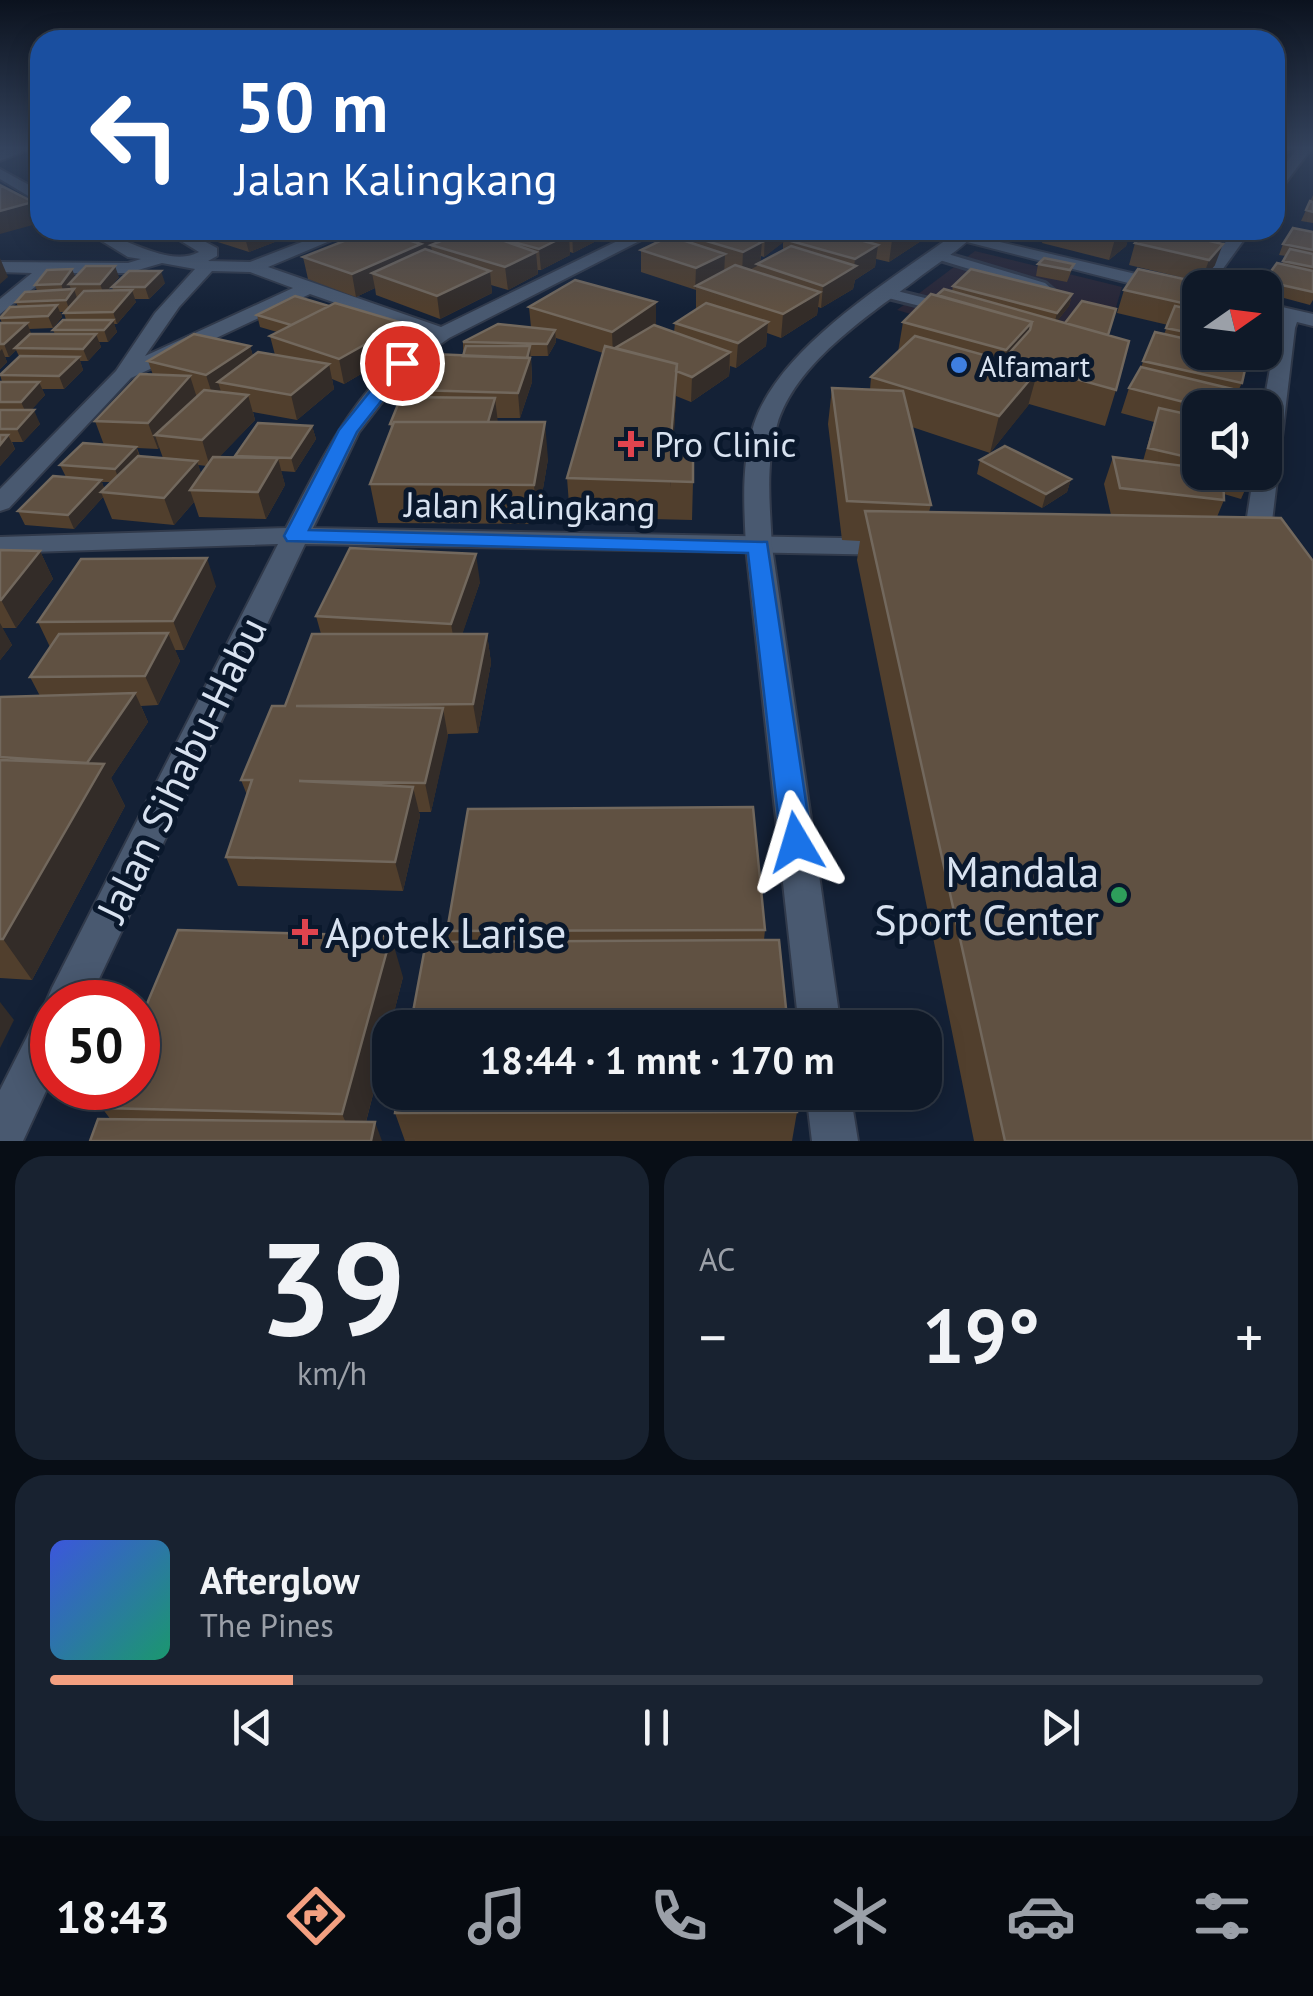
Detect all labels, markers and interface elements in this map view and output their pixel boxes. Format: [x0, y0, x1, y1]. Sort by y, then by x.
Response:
text: 50 m [235, 61, 388, 151]
icon: left [70, 70, 200, 200]
text: Jalan Kalingkang [235, 149, 558, 207]
north arrow [1182, 270, 1282, 370]
map controls [1182, 270, 1282, 490]
pin [360, 321, 445, 406]
icon: arrive [375, 336, 430, 391]
place label: Alfamart [979, 346, 1090, 385]
marker: Alfamart [948, 354, 970, 376]
button: sound [1182, 390, 1282, 490]
place label: Pro Clinic [654, 421, 796, 467]
marker: Pro Clinic [618, 431, 644, 457]
street label: Jalan Kalingkang [402, 481, 656, 531]
street label: Jalan Sihabu-Habu [83, 608, 279, 932]
position arrow [744, 790, 848, 894]
place label: Mandala Sport Center [874, 844, 1099, 947]
marker: Mandala Sport Center [1108, 884, 1130, 906]
place label: Apotek Larise [325, 905, 566, 960]
marker: Apotek Larise [294, 921, 316, 943]
speed limit sign: 50 [30, 980, 160, 1110]
text: 18:44 · 1 mnt · 170 m [480, 1035, 834, 1084]
text: 39 [258, 1203, 406, 1371]
text: AC [699, 1238, 735, 1280]
text: 19° [922, 1287, 1040, 1384]
text: − [699, 1301, 727, 1372]
text: + [1235, 1301, 1263, 1372]
text: km/h [297, 1352, 367, 1394]
text: Afterglow [200, 1555, 360, 1604]
text: The Pines [200, 1604, 334, 1646]
icon: previous [225, 1700, 280, 1755]
icon: pause [629, 1700, 684, 1755]
icon: next [1033, 1700, 1088, 1755]
icon: directions [281, 1881, 351, 1951]
icon: music [462, 1881, 532, 1951]
icon: phone [644, 1881, 714, 1951]
icon: climate [825, 1881, 895, 1951]
icon: car [1006, 1881, 1076, 1951]
icon: filters [1187, 1881, 1257, 1951]
text: 18:43 [56, 1887, 170, 1945]

